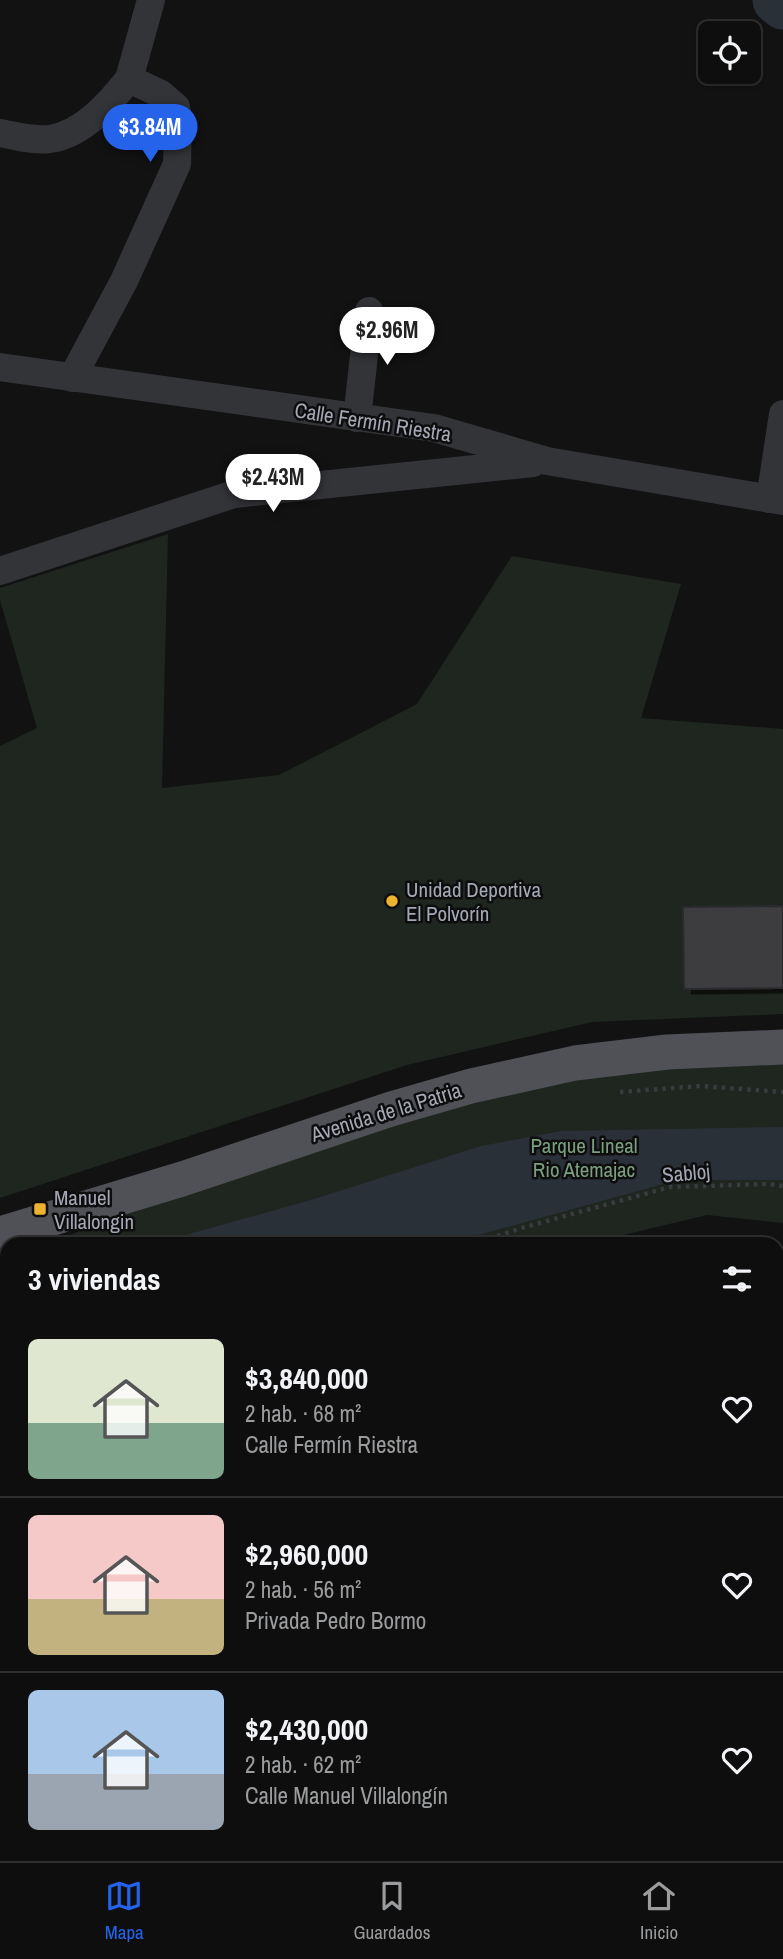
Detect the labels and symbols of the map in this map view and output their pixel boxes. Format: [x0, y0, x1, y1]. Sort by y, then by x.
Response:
pin: $3.84M [93, 104, 207, 164]
pin: $2.96M [330, 308, 444, 367]
street label: Calle Fermín Riestra [293, 395, 454, 449]
pin: $2.43M [216, 454, 330, 514]
place label: Unidad Deportiva El Polvorín [406, 875, 541, 928]
marker: Unidad Deportiva El Polvorín [384, 893, 400, 909]
street label: Avenida de la Patria [306, 1075, 465, 1149]
park label: Parque Lineal Rio Atemajac [530, 1131, 638, 1184]
street label: Sabloj [661, 1156, 711, 1190]
place label: Manuel Villalongin [54, 1183, 134, 1236]
marker: Manuel Villalongin [32, 1201, 48, 1217]

